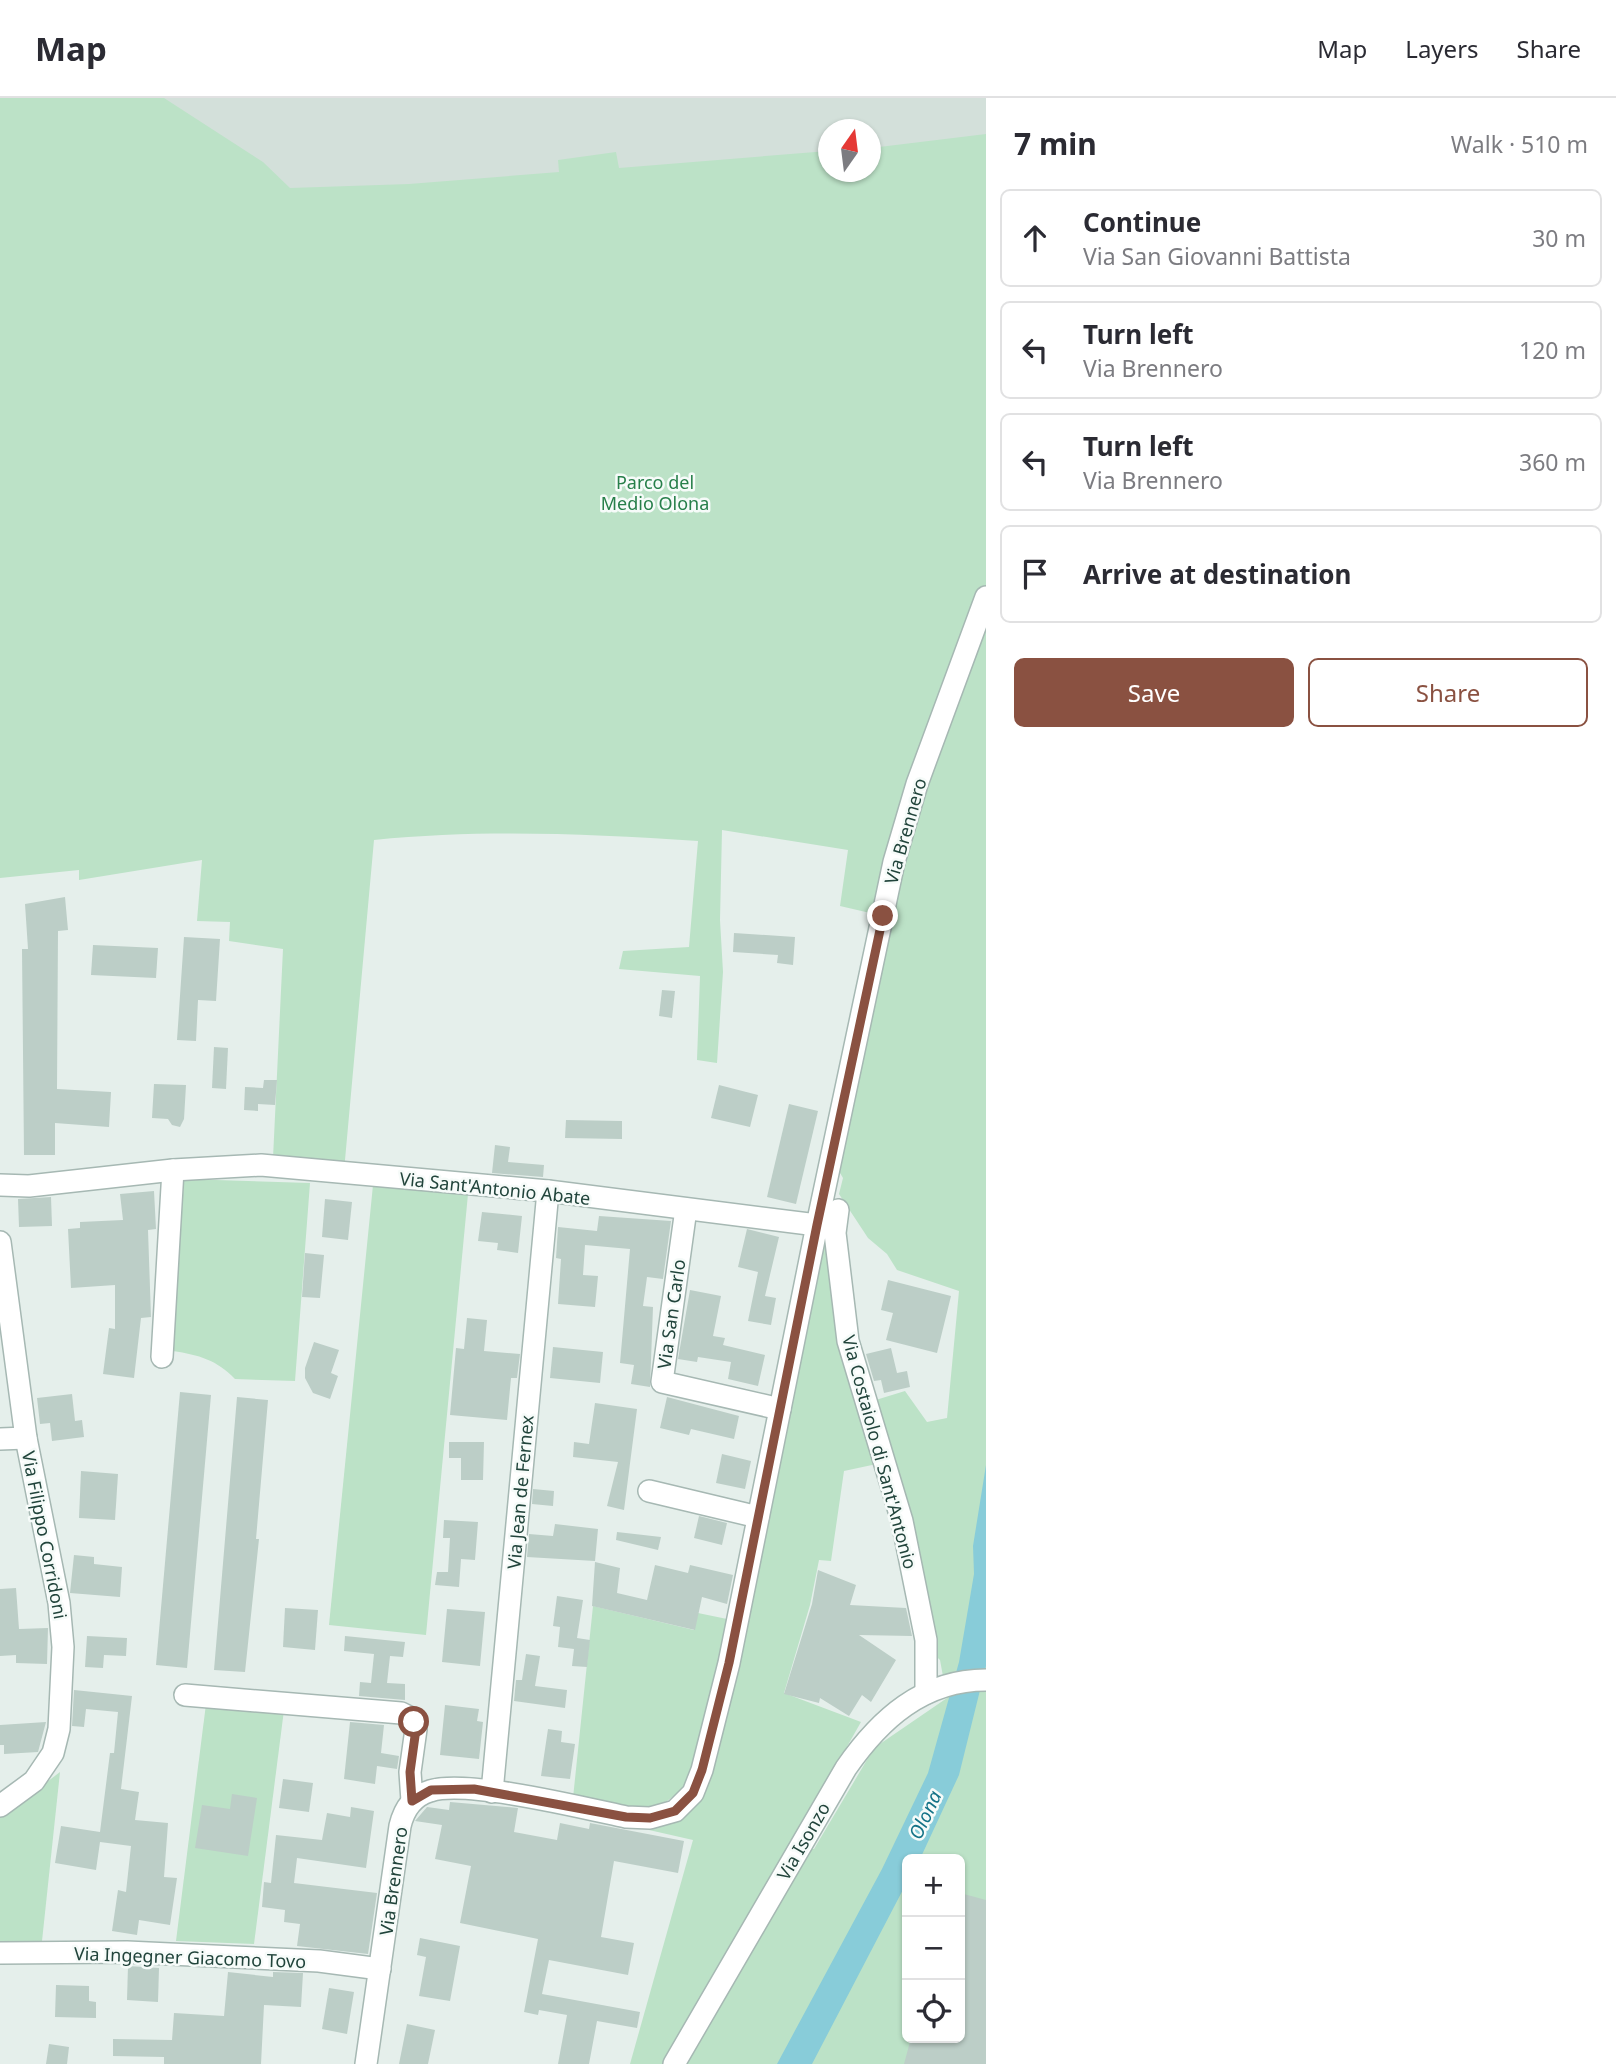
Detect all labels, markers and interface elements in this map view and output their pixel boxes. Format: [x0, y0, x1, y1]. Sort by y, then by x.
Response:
text: Map [35, 26, 107, 71]
text: Map [1317, 32, 1367, 65]
text: Layers [1405, 32, 1479, 65]
text: Share [1517, 32, 1581, 65]
north arrow [818, 119, 881, 182]
text: 7 min [1014, 123, 1097, 164]
text: Walk · 510 m [1451, 128, 1588, 160]
text: Continue [1083, 204, 1201, 240]
icon: ahead [1016, 219, 1054, 257]
text: 30 m [1532, 222, 1586, 254]
text: Via San Giovanni Battista [1083, 240, 1351, 272]
text: Turn left [1083, 316, 1194, 352]
icon: left [1016, 331, 1054, 369]
text: 120 m [1519, 334, 1586, 366]
text: Via Brennero [1083, 352, 1223, 384]
text: Turn left [1083, 428, 1194, 464]
icon: left [1016, 443, 1054, 481]
text: 360 m [1519, 446, 1586, 478]
text: Via Brennero [1083, 464, 1223, 496]
park label: Parco del Medio Olona [601, 470, 709, 515]
icon: arrive [1016, 555, 1054, 593]
text: Arrive at destination [1083, 556, 1352, 592]
button: Save [1014, 658, 1294, 727]
button: Share [1308, 658, 1588, 727]
street label: Via Brennero [878, 775, 932, 887]
route end [867, 900, 898, 931]
street label: Via Sant'Antonio Abate [398, 1166, 592, 1210]
street label: Via San Carlo [651, 1258, 691, 1370]
street label: Via Costaiolo di Sant'Antonio [837, 1332, 923, 1572]
street label: Via Jean de Fernex [501, 1414, 539, 1570]
street label: Via Filippo Corridoni [17, 1449, 73, 1621]
route start [398, 1706, 429, 1737]
water label: Olona [902, 1786, 948, 1844]
street label: Via Isonzo [771, 1798, 835, 1884]
street label: Via Brennero [373, 1825, 413, 1937]
map controls [902, 1854, 965, 2043]
button: + [902, 1854, 965, 1917]
button: − [902, 1917, 965, 1980]
street label: Via Ingegner Giacomo Tovo [74, 1941, 306, 1973]
button: locate [902, 1980, 965, 2043]

